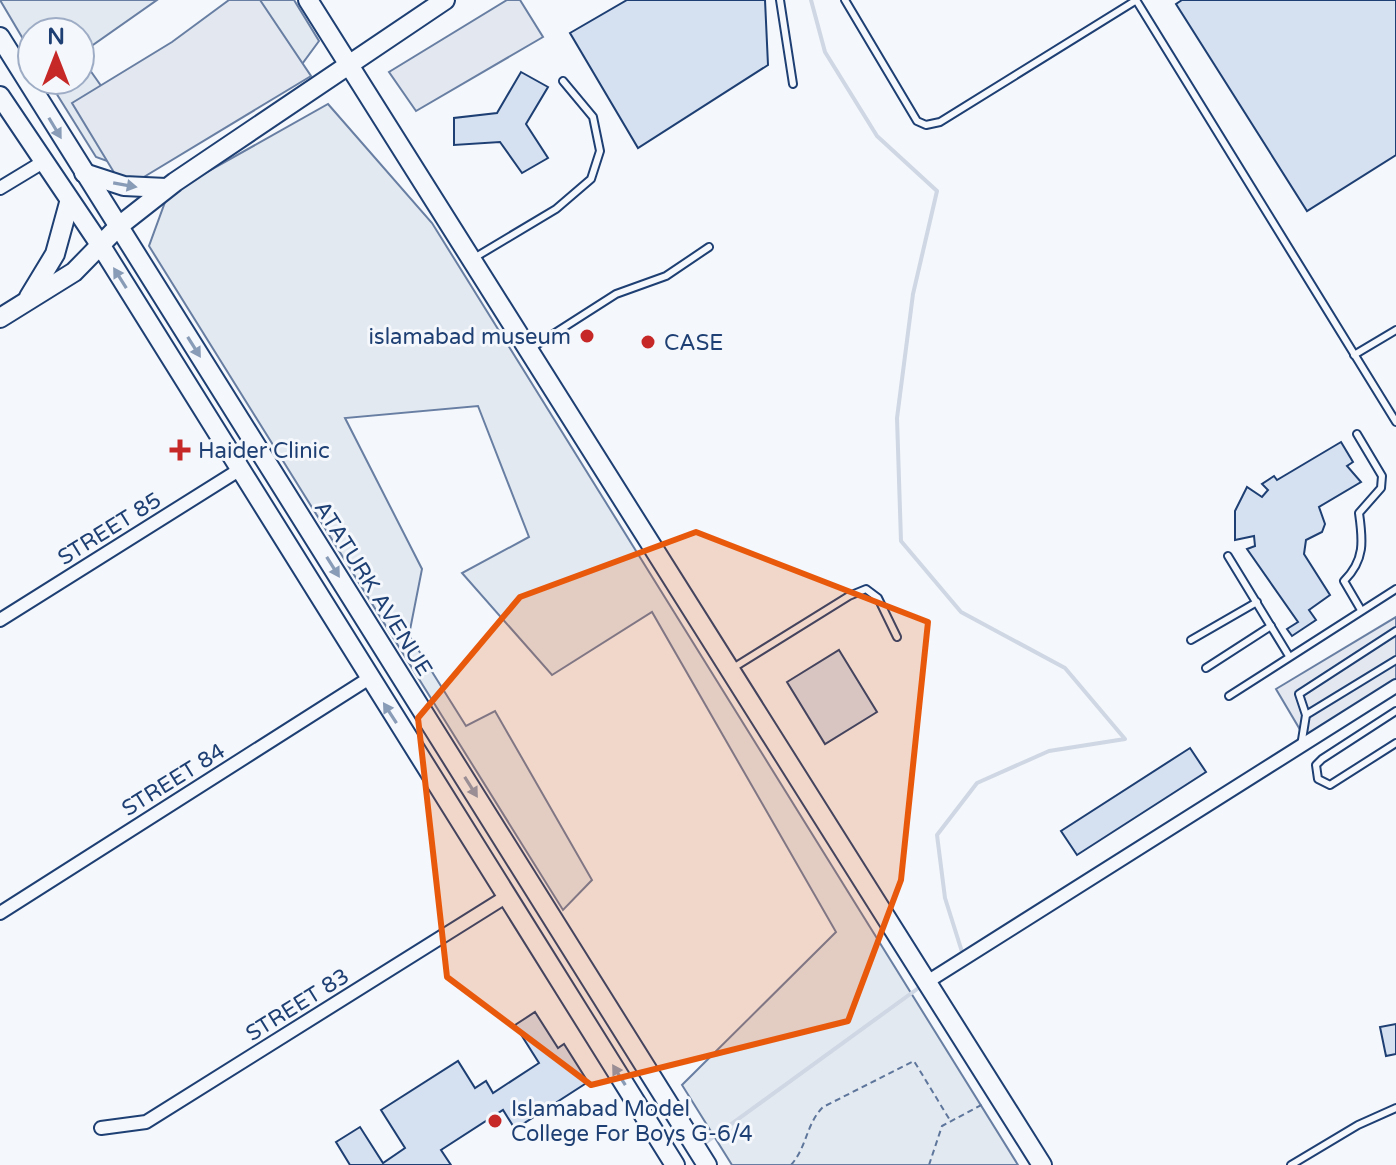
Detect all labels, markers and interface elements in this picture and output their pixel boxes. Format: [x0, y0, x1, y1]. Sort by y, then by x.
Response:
north arrow [16, 16, 96, 96]
text: N [47, 24, 65, 50]
one-way arrow [47, 117, 61, 139]
one-way arrow [112, 180, 137, 192]
one-way arrow [113, 267, 127, 289]
place label: islamabad museum [369, 324, 571, 350]
marker: islamabad museum [578, 327, 596, 345]
place label: CASE [664, 330, 723, 356]
marker: CASE [639, 333, 657, 351]
one-way arrow [187, 336, 201, 358]
place label: Haider Clinic [198, 438, 330, 464]
marker: Haider Clinic [169, 439, 191, 461]
street label: STREET 85 [53, 487, 166, 571]
street label: ATATURK AVENUE [309, 496, 438, 681]
one-way arrow [325, 556, 339, 578]
one-way arrow [383, 702, 397, 724]
street label: STREET 84 [117, 738, 230, 822]
one-way arrow [464, 777, 479, 798]
street label: STREET 83 [241, 963, 354, 1047]
one-way arrow [612, 1064, 626, 1086]
place label: Islamabad Model College For Boys G-6/4 [511, 1096, 753, 1147]
marker: Islamabad Model College For Boys G-6/4 [486, 1112, 504, 1130]

